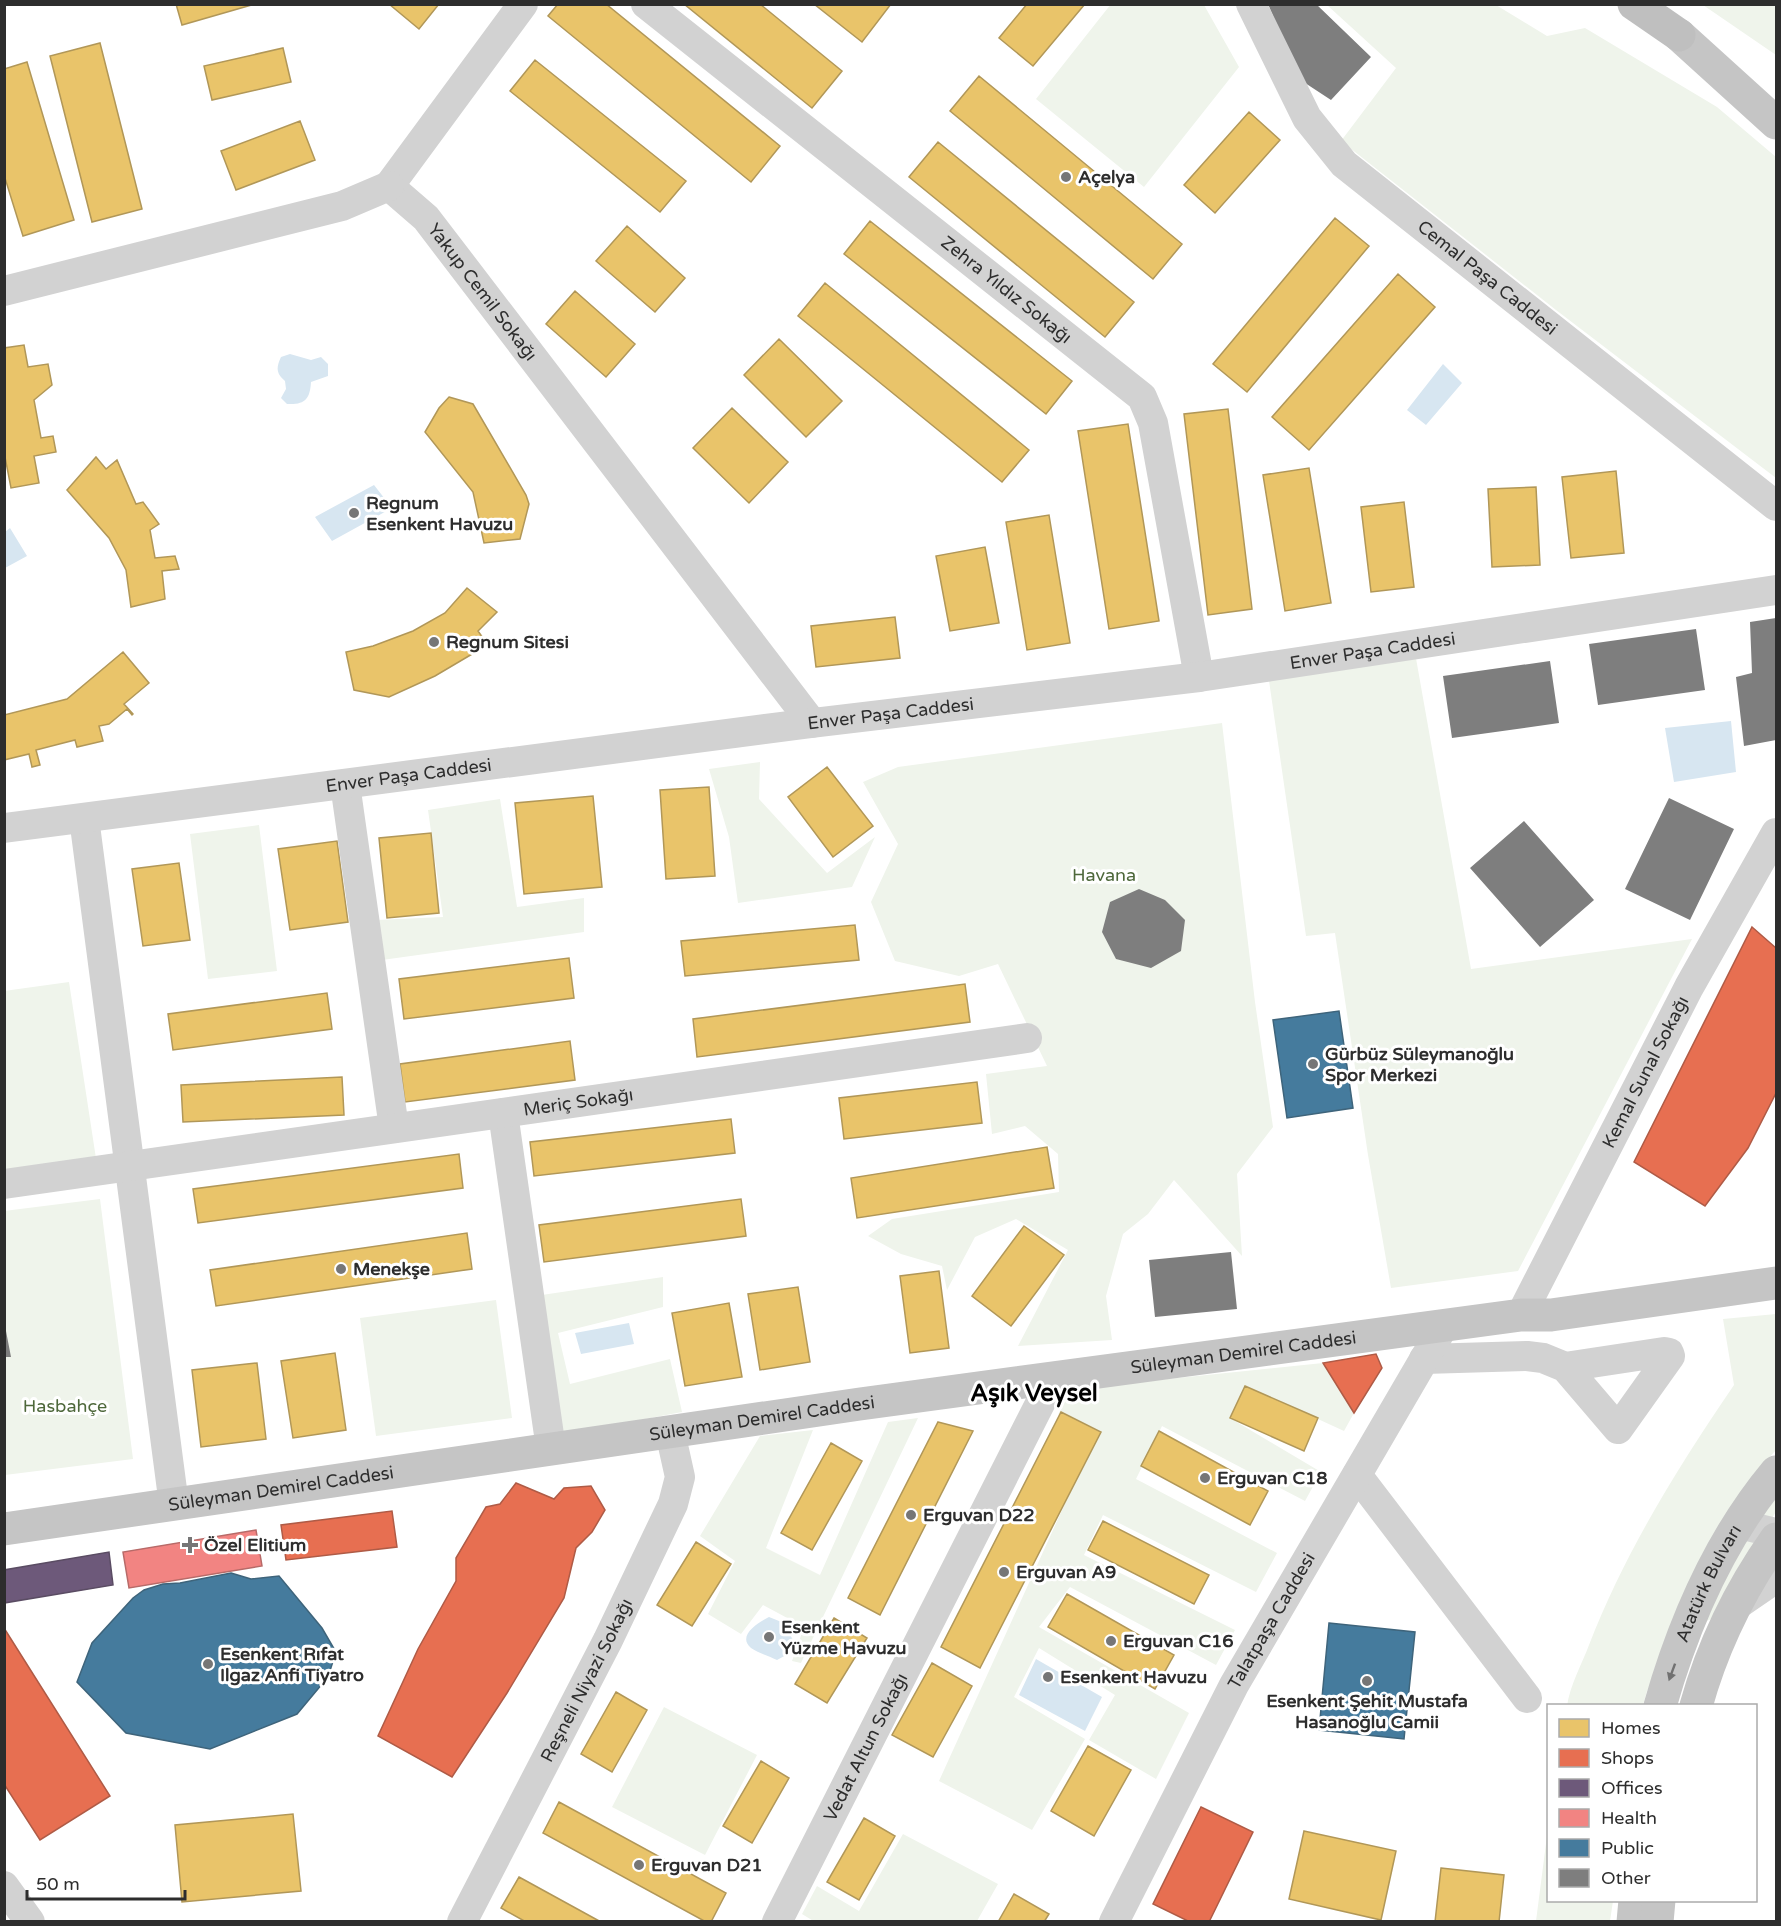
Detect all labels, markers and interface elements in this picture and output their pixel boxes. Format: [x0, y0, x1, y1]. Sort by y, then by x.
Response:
place label: Açelya [1078, 166, 1135, 188]
marker: Açelya [1059, 170, 1073, 184]
street label: Cemal Paşa Caddesi [1413, 216, 1562, 340]
street label: Yakup Cemil Sokağı [423, 219, 542, 365]
street label: Zehra Yıldız Sokağı [937, 231, 1076, 348]
place label: Regnum Esenkent Havuzu [366, 492, 513, 535]
marker: Regnum Esenkent Havuzu [347, 506, 361, 520]
street label: Enver Paşa Caddesi [1288, 627, 1457, 674]
place label: Regnum Sitesi [446, 631, 569, 653]
marker: Regnum Sitesi [427, 635, 441, 649]
street label: Enver Paşa Caddesi [806, 693, 975, 734]
street label: Enver Paşa Caddesi [324, 754, 493, 797]
park label: Havana [1072, 864, 1136, 886]
street label: Kemal Sunal Sokağı [1597, 992, 1694, 1152]
place label: Gürbüz Süleymanoğlu Spor Merkezi [1325, 1043, 1514, 1086]
marker: Gürbüz Süleymanoğlu Spor Merkezi [1306, 1057, 1320, 1071]
street label: Meriç Sokağı [522, 1083, 635, 1121]
place label: Menekşe [353, 1258, 430, 1280]
marker: Menekşe [334, 1262, 348, 1276]
street label: Süleyman Demirel Caddesi [1129, 1326, 1358, 1378]
district label: Aşık Veysel [970, 1379, 1098, 1408]
street label: Süleyman Demirel Caddesi [648, 1391, 876, 1446]
park label: Hasbahçe [23, 1395, 107, 1417]
street label: Süleyman Demirel Caddesi [167, 1461, 395, 1516]
place label: Erguvan C18 [1217, 1467, 1328, 1489]
marker: Erguvan C18 [1198, 1471, 1212, 1485]
place label: Erguvan D22 [923, 1504, 1035, 1526]
marker: Erguvan D22 [904, 1508, 918, 1522]
street label: Atatürk Bulvarı [1671, 1521, 1746, 1645]
place label: Özel Elitium [204, 1534, 306, 1556]
marker: Özel Elitium [181, 1536, 199, 1554]
street label: Talatpaşa Caddesi [1223, 1549, 1320, 1693]
place label: Erguvan A9 [1016, 1561, 1116, 1583]
marker: Erguvan A9 [997, 1565, 1011, 1579]
street label: Reşneli Niyazi Sokağı [536, 1595, 637, 1766]
place label: Esenkent Yüzme Havuzu [781, 1616, 907, 1659]
marker: Esenkent Yüzme Havuzu [762, 1630, 776, 1644]
place label: Erguvan C16 [1123, 1630, 1234, 1652]
marker: Erguvan C16 [1104, 1634, 1118, 1648]
place label: Esenkent Rıfat Ilgaz Anfi Tiyatro [220, 1643, 364, 1686]
marker: Esenkent Rıfat Ilgaz Anfi Tiyatro [201, 1657, 215, 1671]
one-way arrow [1666, 1663, 1676, 1681]
place label: Esenkent Havuzu [1060, 1666, 1207, 1688]
street label: Vedat Altun Sokağı [819, 1669, 912, 1825]
marker: Esenkent Havuzu [1041, 1670, 1055, 1684]
marker: Esenkent Şehit Mustafa Hasanoğlu Camii [1360, 1674, 1374, 1688]
place label: Esenkent Şehit Mustafa Hasanoğlu Camii [1266, 1690, 1468, 1733]
legend [1547, 1704, 1757, 1902]
text: Homes [1601, 1717, 1661, 1739]
text: Shops [1601, 1747, 1654, 1769]
text: Offices [1601, 1777, 1663, 1799]
text: Health [1601, 1807, 1657, 1829]
text: Public [1601, 1837, 1654, 1859]
place label: Erguvan D21 [651, 1854, 763, 1876]
marker: Erguvan D21 [632, 1858, 646, 1872]
scale bar [27, 1863, 184, 1901]
text: Other [1601, 1867, 1651, 1889]
text: 50 m [36, 1873, 80, 1895]

